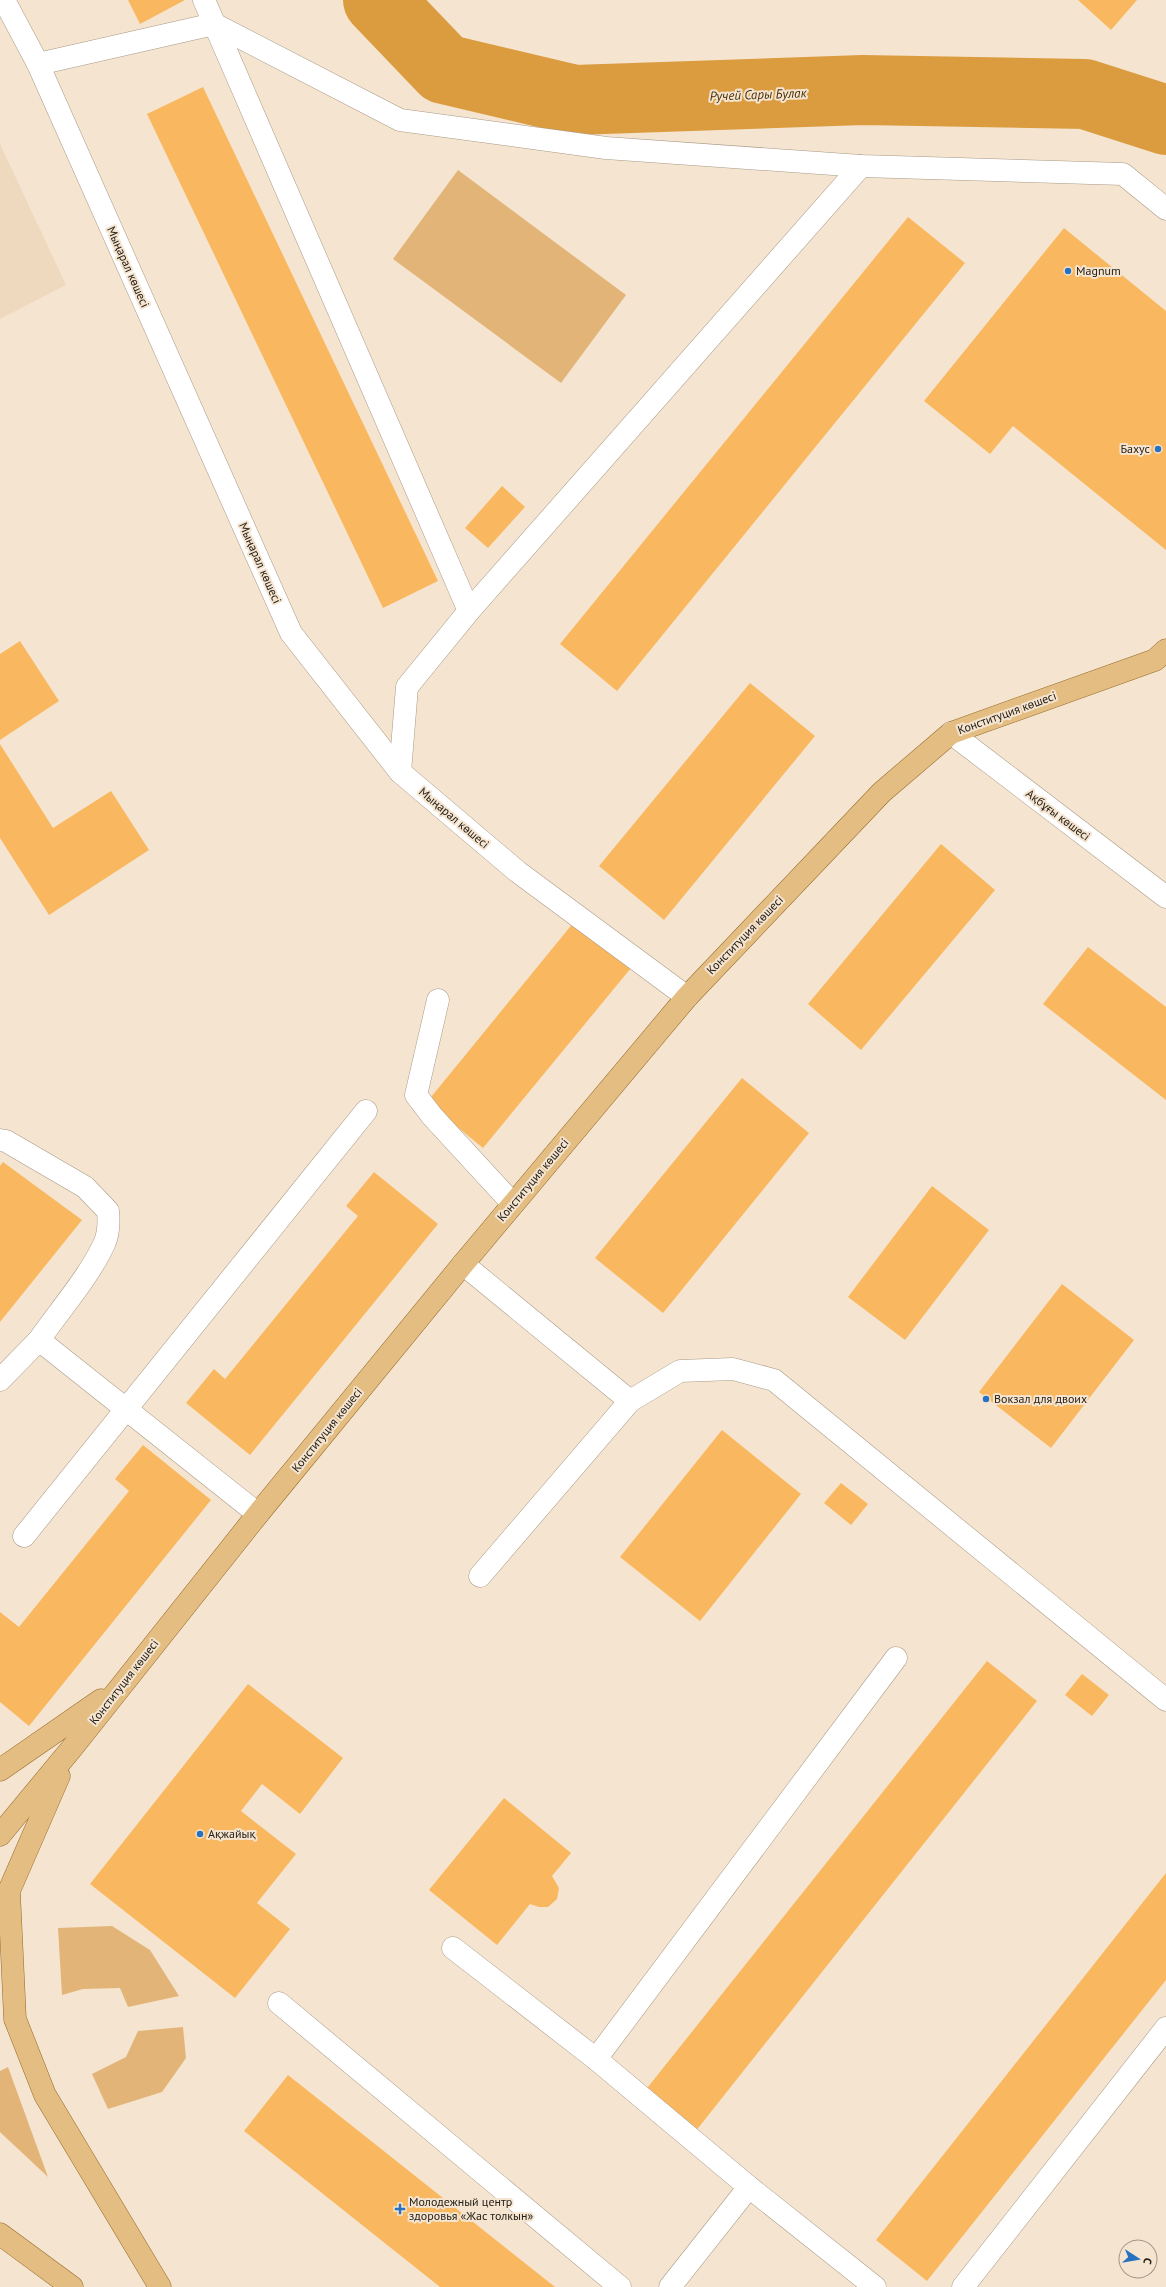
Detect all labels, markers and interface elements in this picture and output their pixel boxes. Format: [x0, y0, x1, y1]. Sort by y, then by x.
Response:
water label: Ручей Сары Булак [709, 84, 808, 105]
street label: Мыңарал көшесі [104, 224, 153, 310]
place label: Magnum [1076, 263, 1121, 278]
marker: Magnum [1063, 266, 1073, 276]
place label: Бахус [1120, 441, 1151, 456]
marker: Бахус [1153, 444, 1163, 454]
street label: Мыңарал көшесі [236, 520, 285, 606]
street label: Конституция көшесі [955, 688, 1058, 737]
street label: Мыңарал көшесі [416, 784, 492, 851]
street label: Ақбұғы көшесі [1023, 786, 1093, 844]
street label: Конституция көшесі [703, 892, 786, 977]
street label: Конституция көшесі [493, 1135, 572, 1224]
street label: Конституция көшесі [288, 1385, 365, 1475]
place label: Вокзал для двоих [994, 1391, 1087, 1406]
marker: Вокзал для двоих [981, 1394, 991, 1404]
street label: Конституция көшесі [86, 1636, 161, 1727]
place label: Ақжайық [208, 1826, 256, 1841]
marker: Ақжайық [195, 1829, 205, 1839]
place label: Молодежный центр здоровья «Жас толкын» [409, 2194, 533, 2223]
marker: Молодежный центр здоровья «Жас толкын» [394, 2203, 406, 2215]
north arrow [1118, 2239, 1158, 2279]
text: С [1140, 2257, 1155, 2266]

